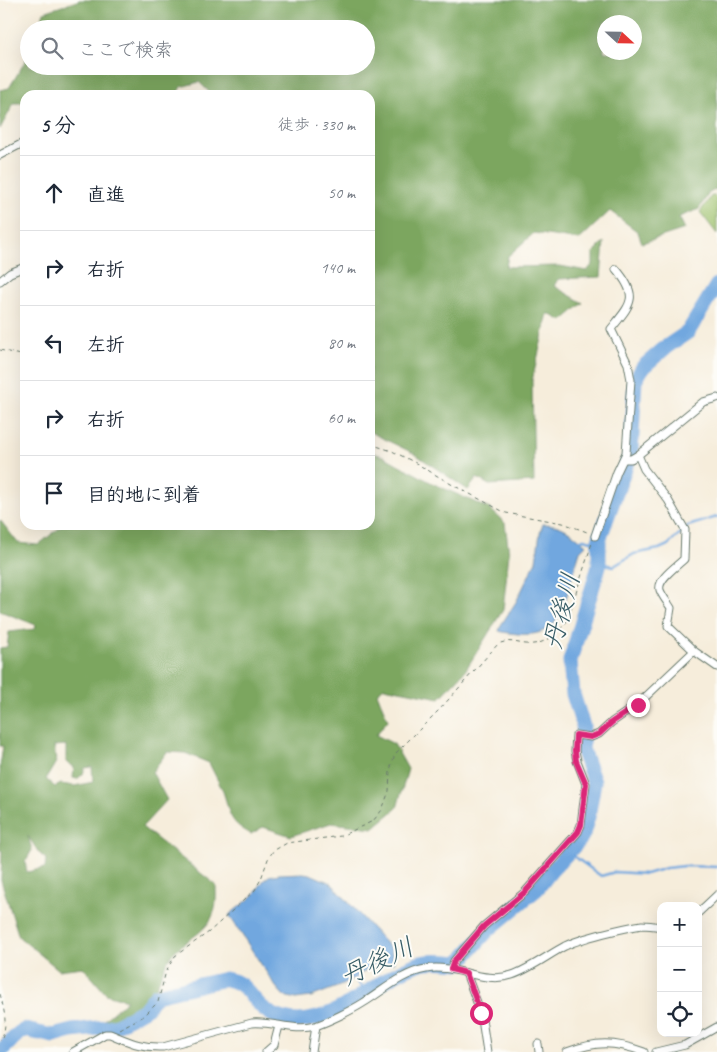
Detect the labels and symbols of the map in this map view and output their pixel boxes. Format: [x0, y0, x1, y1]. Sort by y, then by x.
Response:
north arrow [597, 15, 642, 60]
water label: 丹後川 [535, 569, 588, 653]
route end [627, 694, 650, 717]
water label: 丹後川 [335, 930, 420, 993]
route start [470, 1002, 493, 1025]

